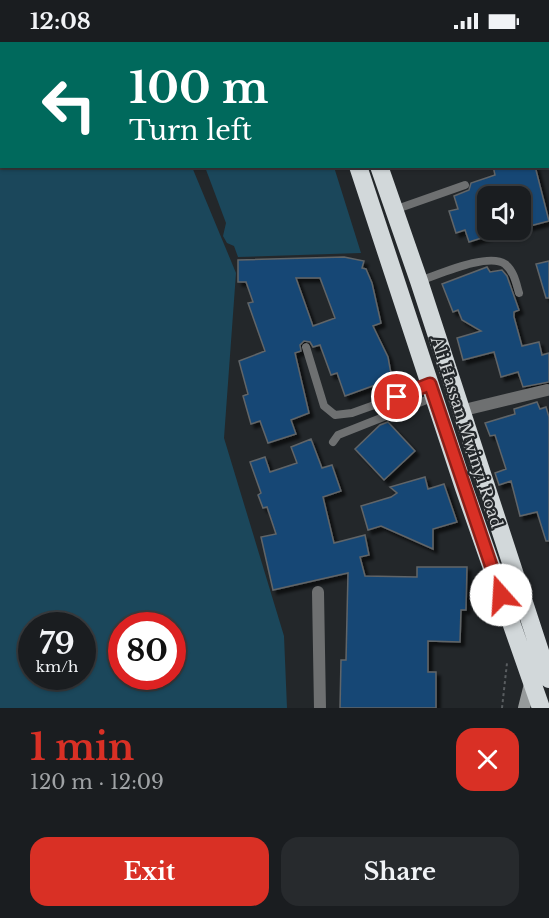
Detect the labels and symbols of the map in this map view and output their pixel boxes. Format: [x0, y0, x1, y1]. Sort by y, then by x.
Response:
street label: Ali Hassan Mwinyi Road [426, 333, 507, 530]
pin [371, 371, 422, 422]
position arrow [469, 563, 533, 627]
speed limit sign: 80 [108, 612, 186, 690]

